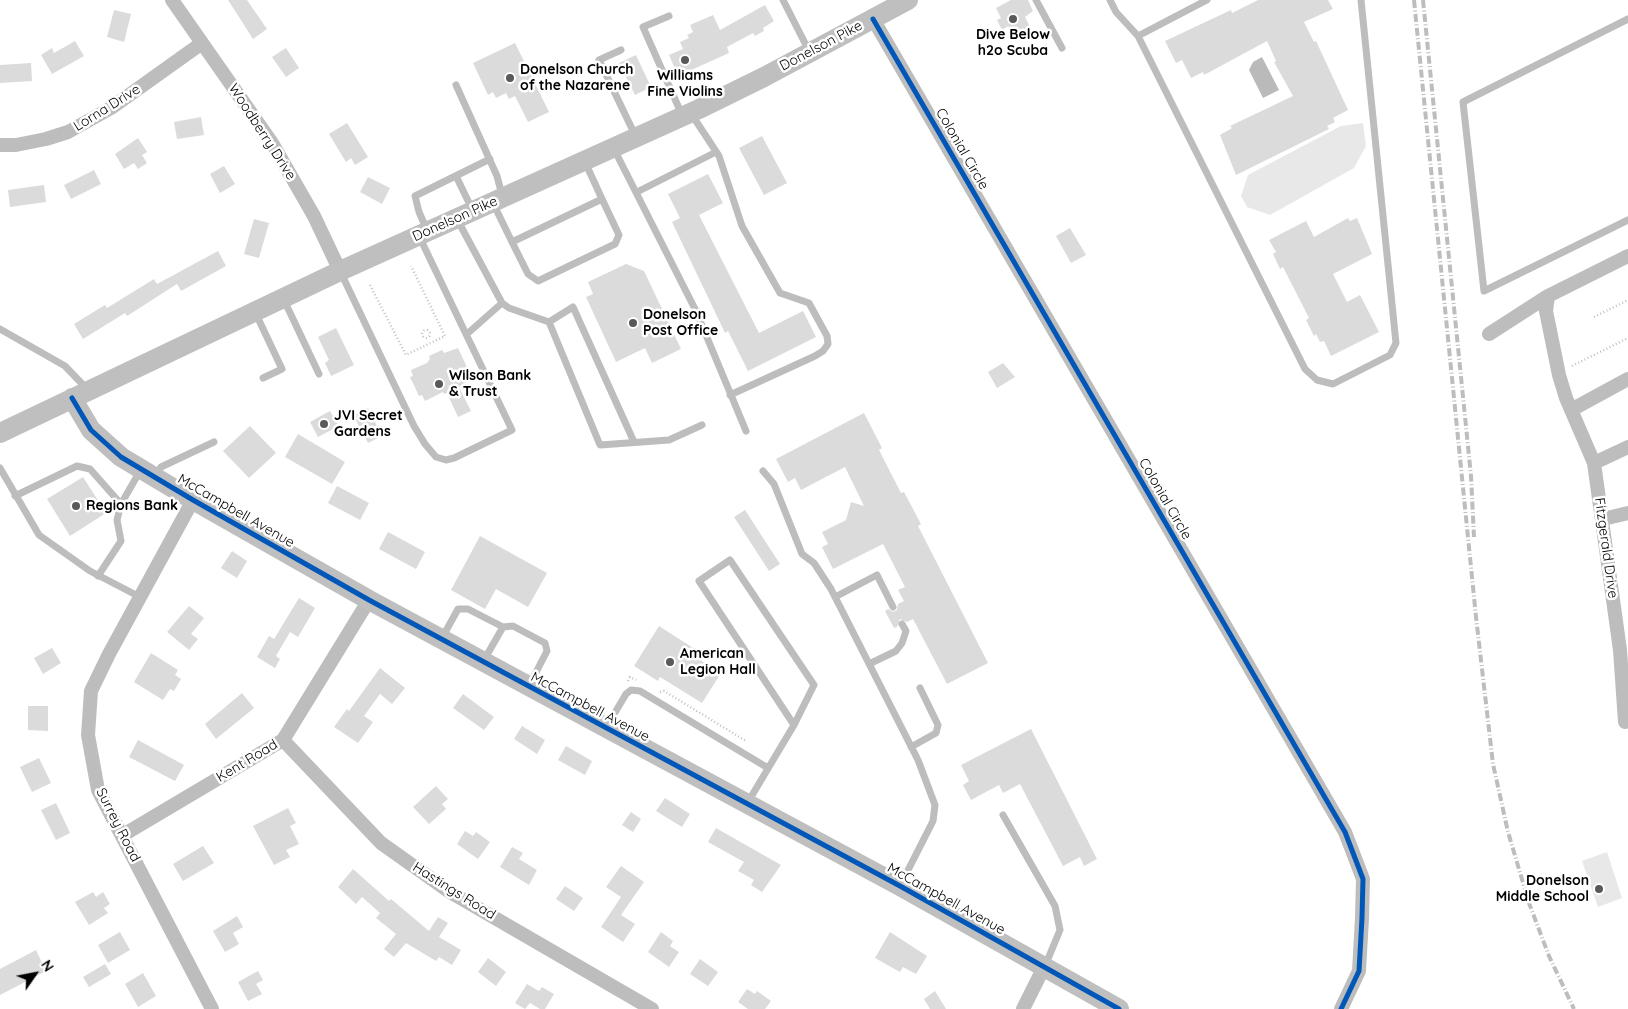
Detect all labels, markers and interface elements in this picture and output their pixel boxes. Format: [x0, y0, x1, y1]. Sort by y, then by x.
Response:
marker: Dive Below h2o Scuba [1007, 13, 1019, 25]
street label: Donelson Pike [777, 17, 865, 75]
place label: Dive Below h2o Scuba [976, 27, 1050, 59]
marker: Williams Fine Violins [679, 54, 691, 66]
place label: Donelson Church of the Nazarene [520, 62, 633, 94]
place label: Williams Fine Violins [647, 68, 723, 100]
marker: Donelson Church of the Nazarene [504, 72, 516, 84]
street label: Lorna Drive [71, 81, 143, 135]
street label: Woodberry Drive [225, 81, 299, 183]
street label: Colonial Circle [932, 105, 992, 193]
street label: Donelson Pike [410, 193, 500, 245]
place label: Donelson Post Office [643, 307, 718, 340]
marker: Donelson Post Office [627, 317, 639, 329]
place label: Wilson Bank & Trust [449, 368, 531, 401]
marker: Wilson Bank & Trust [433, 378, 445, 390]
place label: JVI Secret Gardens [334, 408, 403, 441]
marker: JVI Secret Gardens [318, 418, 330, 430]
street label: Colonial Circle [1135, 455, 1195, 543]
street label: McCampbell Avenue [175, 471, 297, 551]
street label: Fitzgerald Drive [1591, 497, 1621, 599]
place label: Regions Bank [86, 498, 178, 514]
marker: Regions Bank [70, 500, 82, 512]
place label: American Legion Hall [680, 646, 756, 679]
marker: American Legion Hall [664, 656, 676, 668]
street label: McCampbell Avenue [528, 669, 652, 745]
street label: Kent Road [213, 736, 281, 786]
street label: Surrey Road [92, 785, 144, 865]
street label: Hastings Road [409, 859, 499, 923]
street label: McCampbell Avenue [884, 860, 1008, 938]
place label: Donelson Middle School [1496, 873, 1589, 906]
marker: Donelson Middle School [1593, 883, 1605, 895]
north arrow [10, 949, 60, 999]
text: N [37, 957, 58, 975]

